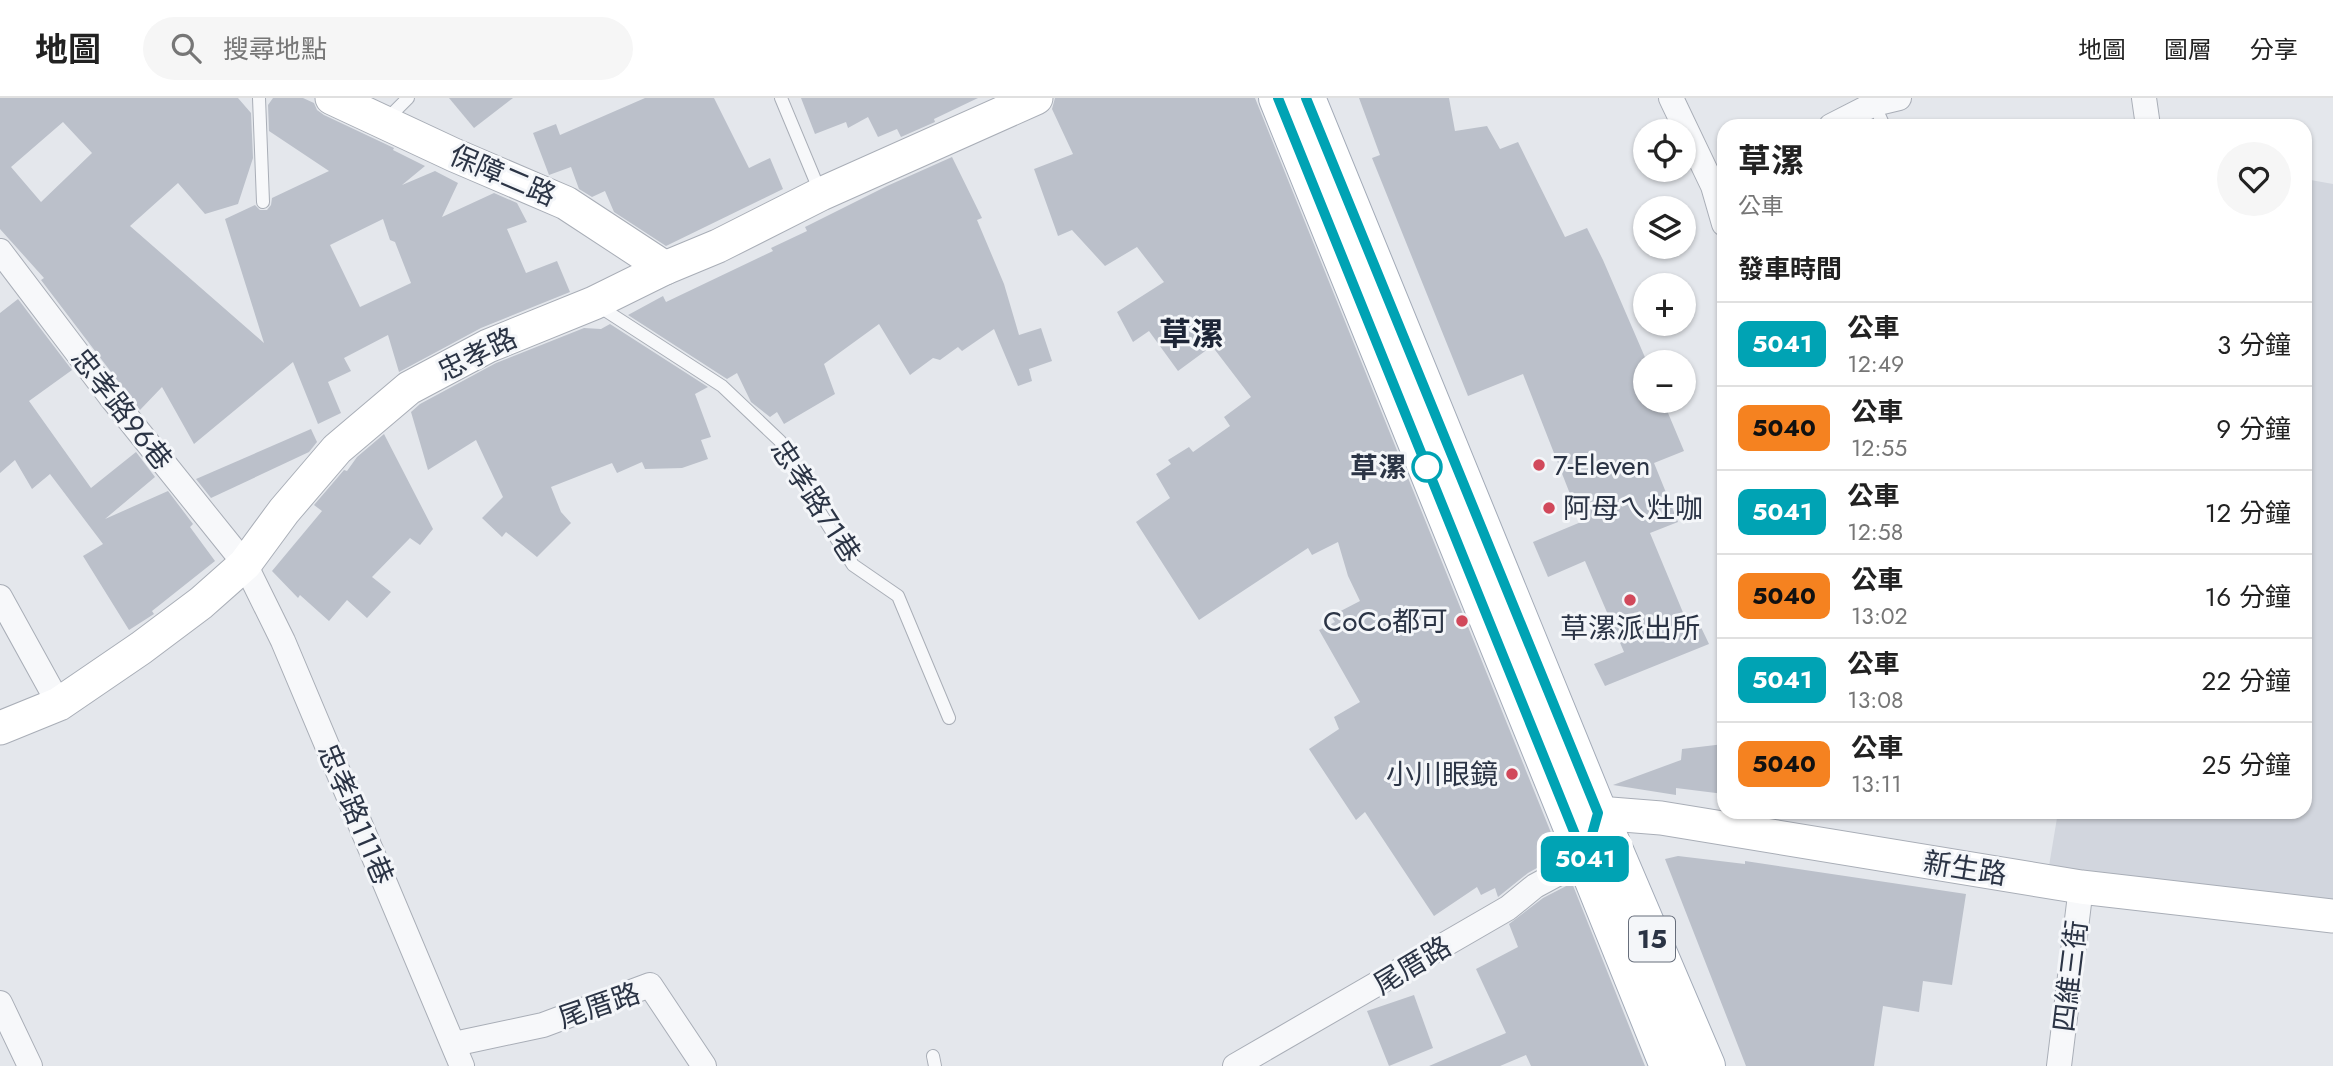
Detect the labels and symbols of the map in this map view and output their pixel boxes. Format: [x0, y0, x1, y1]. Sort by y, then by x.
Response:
street label: 保障二路 [443, 135, 562, 216]
district label: 草漯 [1159, 311, 1223, 357]
street label: 忠孝路 [430, 318, 524, 391]
street label: 忠孝路96巷 [61, 340, 182, 479]
street label: 忠孝路71巷 [760, 432, 871, 571]
place label: 7-Eleven [1553, 445, 1650, 486]
place label: 草漯 [1350, 447, 1406, 488]
marker: 草漯 [1412, 452, 1442, 482]
marker: 7-Eleven [1531, 457, 1547, 473]
place label: 阿母ㄟ灶咖 [1563, 488, 1703, 529]
marker: 阿母ㄟ灶咖 [1541, 500, 1557, 516]
marker: 草漯派出所 [1622, 592, 1638, 608]
place label: CoCo都可 [1323, 601, 1448, 642]
place label: 草漯派出所 [1560, 608, 1700, 649]
marker: CoCo都可 [1454, 613, 1470, 629]
street label: 忠孝路111巷 [307, 737, 404, 891]
place label: 小川眼鏡 [1386, 754, 1498, 795]
marker: 小川眼鏡 [1504, 766, 1520, 782]
line badge: 5041 [1536, 836, 1634, 882]
street label: 新生路 [1920, 842, 2010, 895]
road number: 15 [1629, 916, 1675, 961]
street label: 四維三街 [2043, 918, 2098, 1034]
street label: 尾厝路 [1366, 926, 1459, 1005]
street label: 尾厝路 [553, 972, 646, 1039]

